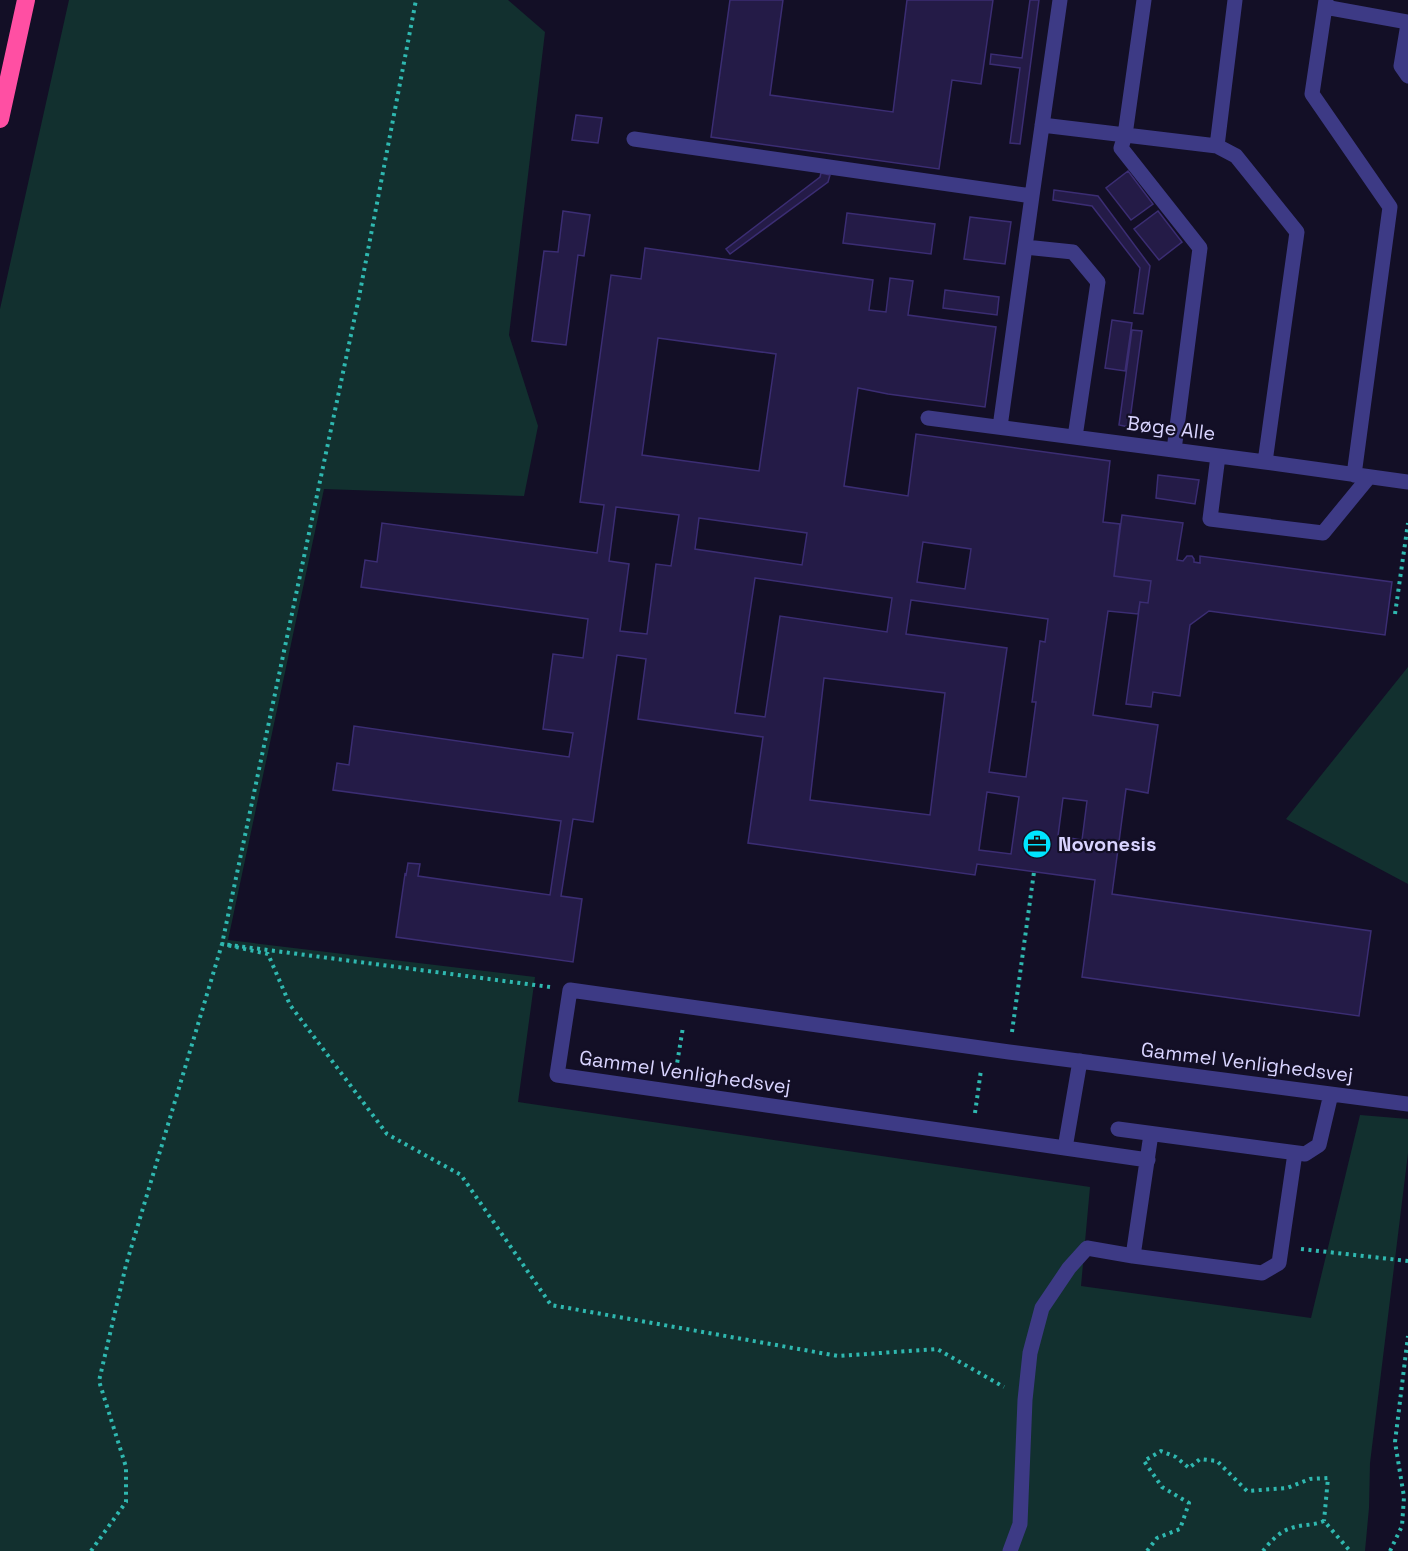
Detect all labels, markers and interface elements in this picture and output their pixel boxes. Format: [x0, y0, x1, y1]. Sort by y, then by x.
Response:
street label: Bøge Alle [1125, 410, 1217, 446]
office icon: Novonesis [1021, 828, 1053, 860]
place label: Novonesis [1058, 831, 1156, 857]
street label: Gammel Venlighedsvej [1140, 1036, 1354, 1088]
street label: Gammel Venlighedsvej [578, 1044, 792, 1100]

